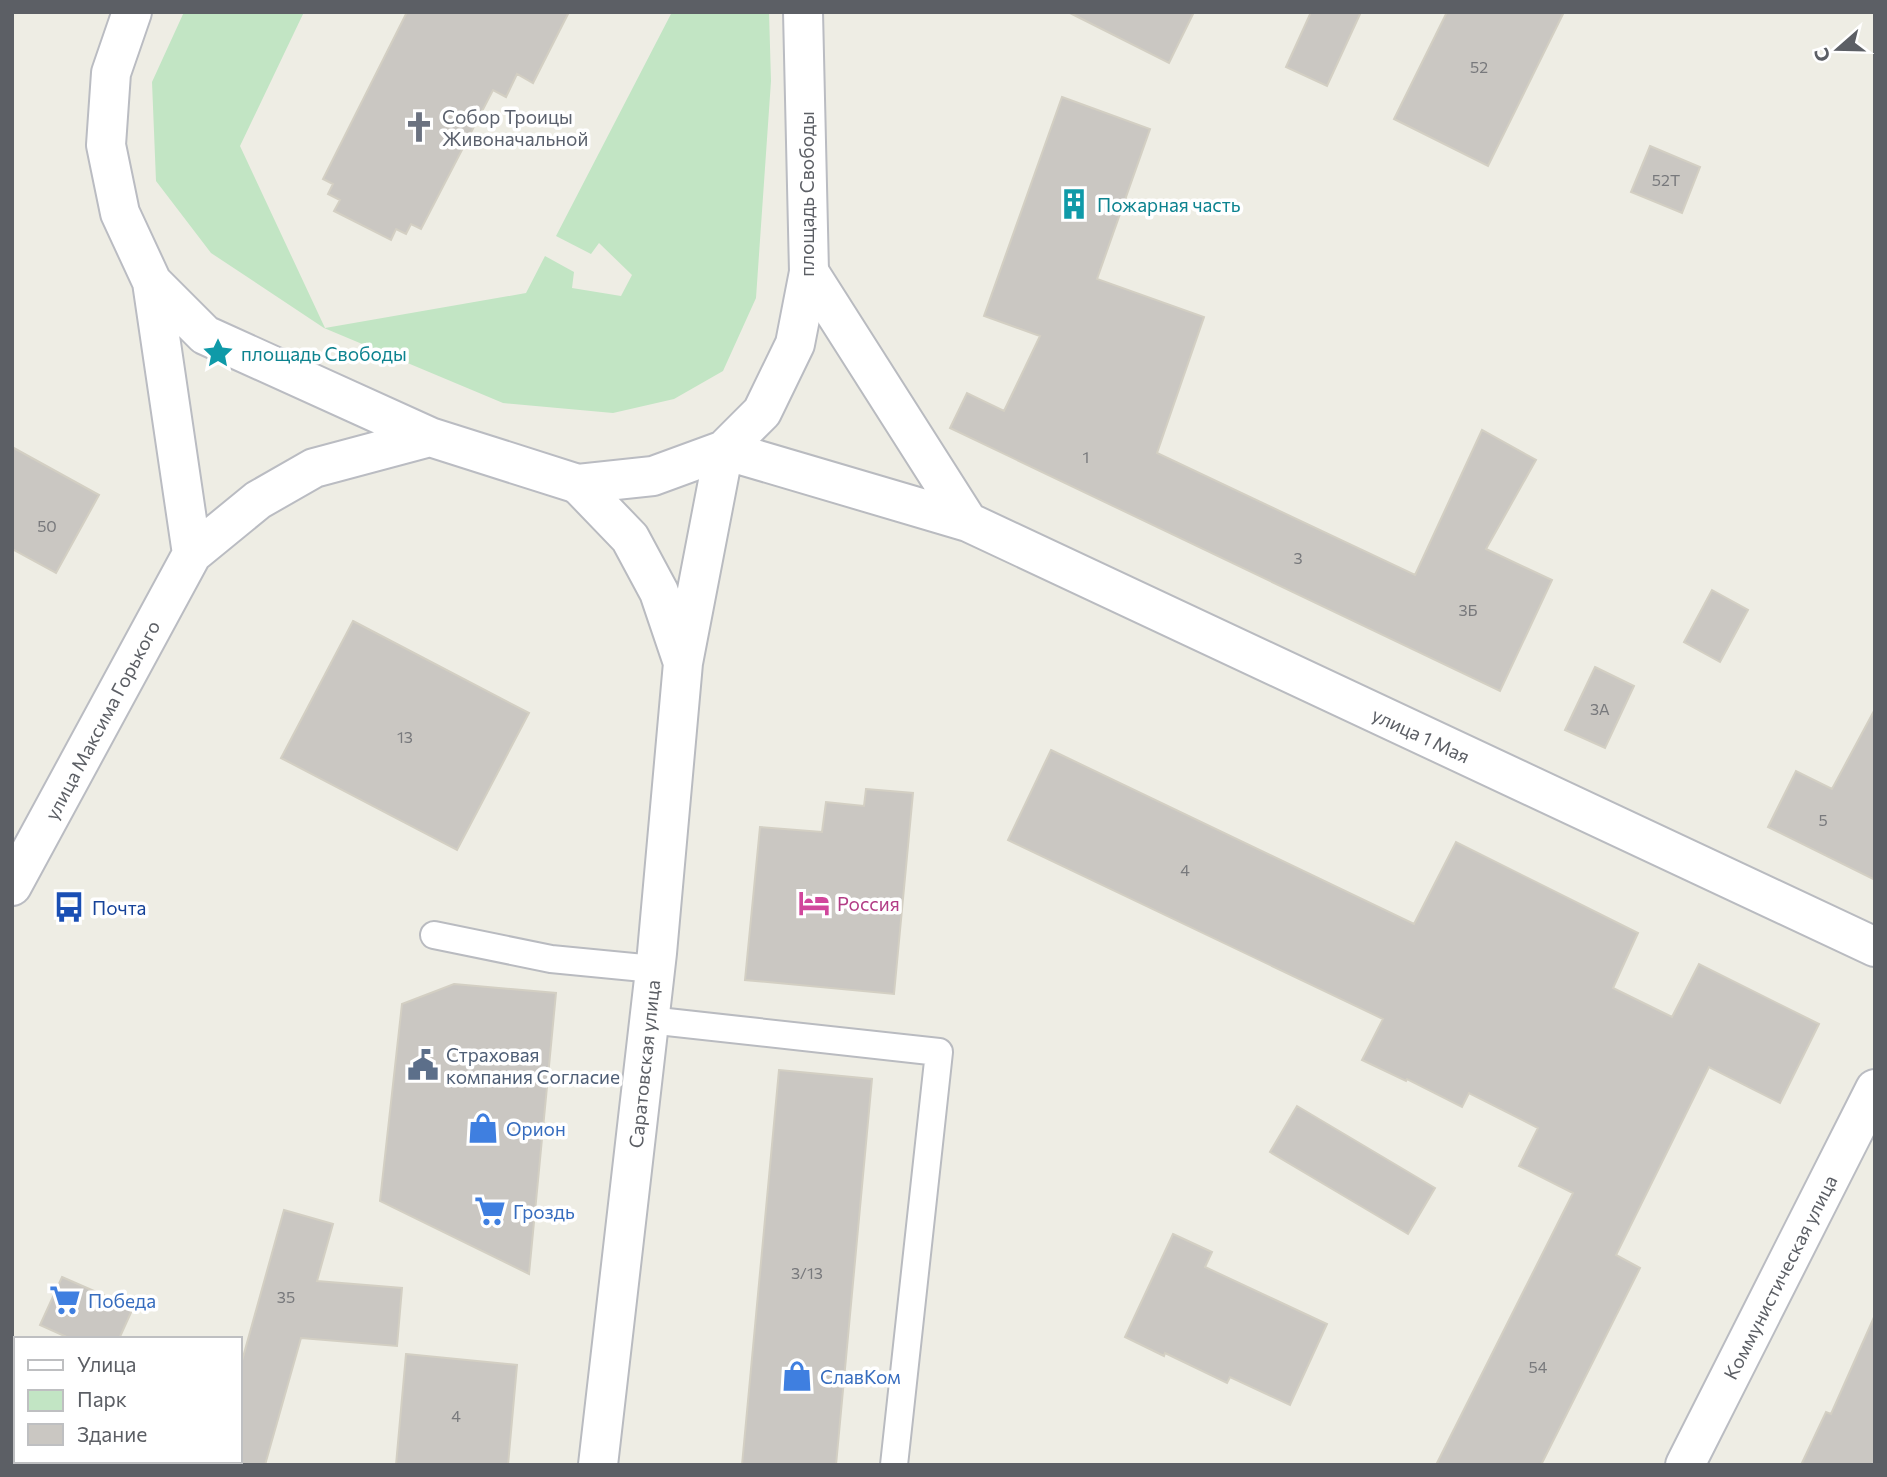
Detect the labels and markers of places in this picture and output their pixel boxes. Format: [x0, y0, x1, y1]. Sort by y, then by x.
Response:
place label: Собор Троицы Живоначальной [442, 105, 588, 150]
church icon: Собор Троицы Живоначальной [402, 110, 436, 144]
building icon: Пожарная часть [1057, 187, 1091, 221]
place label: Пожарная часть [1097, 193, 1241, 216]
place icon: площадь Свободы [201, 336, 235, 370]
place label: площадь Свободы [241, 342, 407, 365]
hotel icon: Россия [797, 886, 831, 920]
bus stop icon: Почта [52, 890, 86, 924]
place label: Россия [837, 892, 900, 915]
place label: Почта [92, 896, 146, 919]
place label: Страховая компания Согласие [446, 1043, 620, 1088]
public building icon: Страховая компания Согласие [406, 1048, 440, 1082]
shop icon: Орион [466, 1111, 500, 1145]
place label: Орион [506, 1117, 566, 1140]
supermarket icon: Гроздь [473, 1194, 507, 1228]
place label: Гроздь [513, 1200, 575, 1223]
supermarket icon: Победа [48, 1283, 82, 1317]
place label: Победа [88, 1289, 156, 1312]
shop icon: СлавКом [780, 1359, 814, 1393]
place label: СлавКом [820, 1365, 901, 1388]

